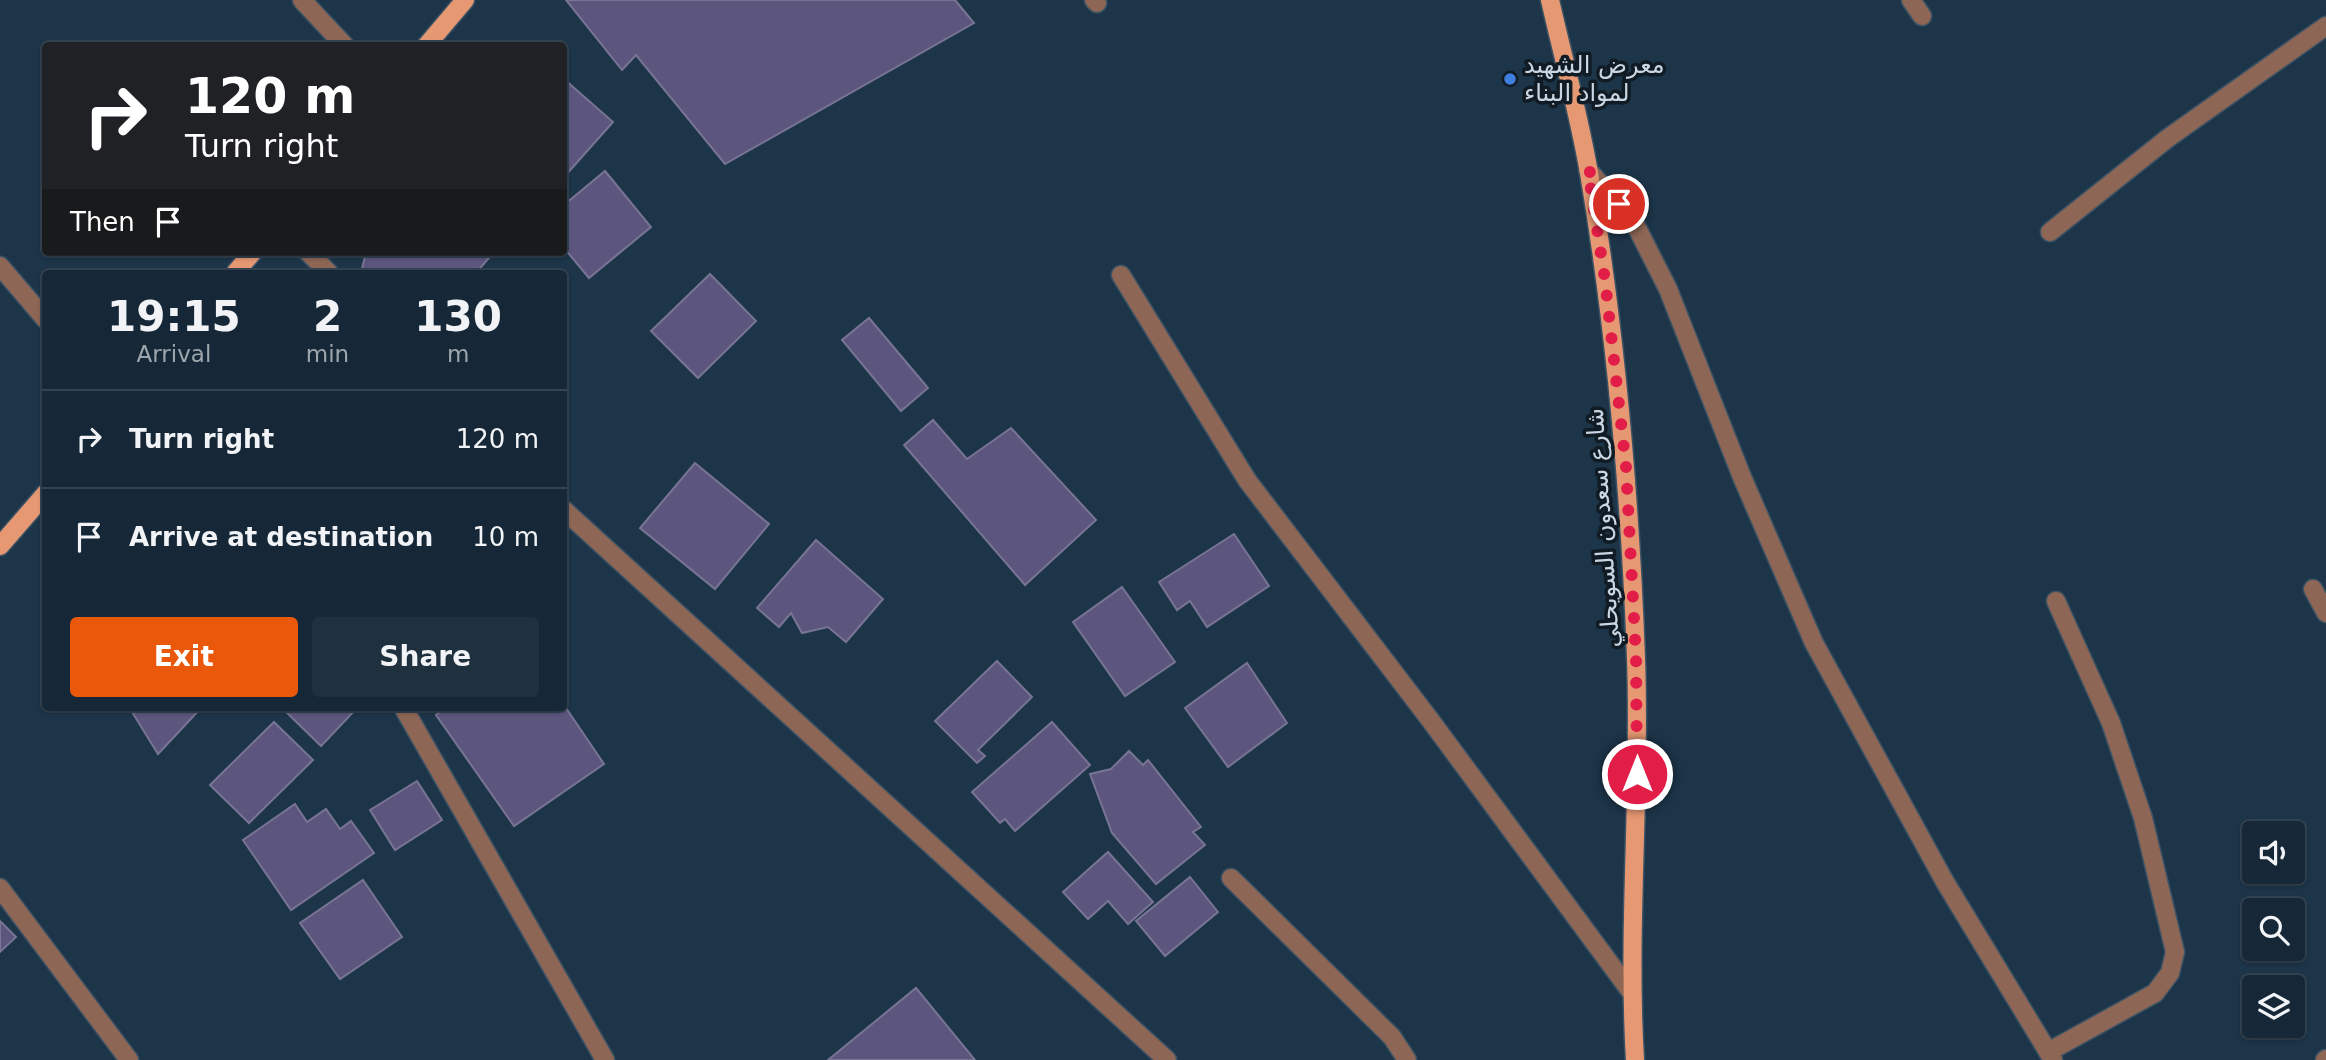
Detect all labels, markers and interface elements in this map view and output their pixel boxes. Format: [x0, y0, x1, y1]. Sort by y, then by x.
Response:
place label: معرض الشهيد لمواد البناء [1524, 51, 1665, 107]
text: 120 m [185, 68, 355, 125]
icon: right [70, 70, 161, 161]
marker: معرض الشهيد لمواد البناء [1502, 71, 1518, 87]
text: Turn right [185, 127, 338, 165]
pin [1589, 174, 1649, 234]
icon: arrive [1600, 185, 1638, 223]
icon: arrive [149, 203, 187, 241]
text: Then [70, 207, 135, 237]
text: 19:15 [107, 292, 241, 341]
text: 2 [313, 292, 342, 341]
text: 130 [414, 292, 502, 341]
text: Arrival [137, 341, 211, 367]
text: min [306, 341, 349, 367]
text: m [447, 341, 469, 367]
street label: شارع سعدون السويحلي [1581, 407, 1625, 649]
icon: right [70, 420, 108, 458]
text: Turn right [129, 424, 274, 454]
text: 120 m [456, 424, 539, 454]
icon: arrive [70, 518, 108, 556]
text: Arrive at destination [129, 522, 433, 552]
text: 10 m [472, 522, 539, 552]
button: Exit [70, 617, 298, 697]
button: Share [312, 617, 539, 697]
position arrow [1600, 737, 1674, 811]
map controls [2242, 821, 2305, 1038]
button: sound [2242, 821, 2305, 884]
button: search [2242, 898, 2305, 961]
button: layers [2242, 975, 2305, 1038]

